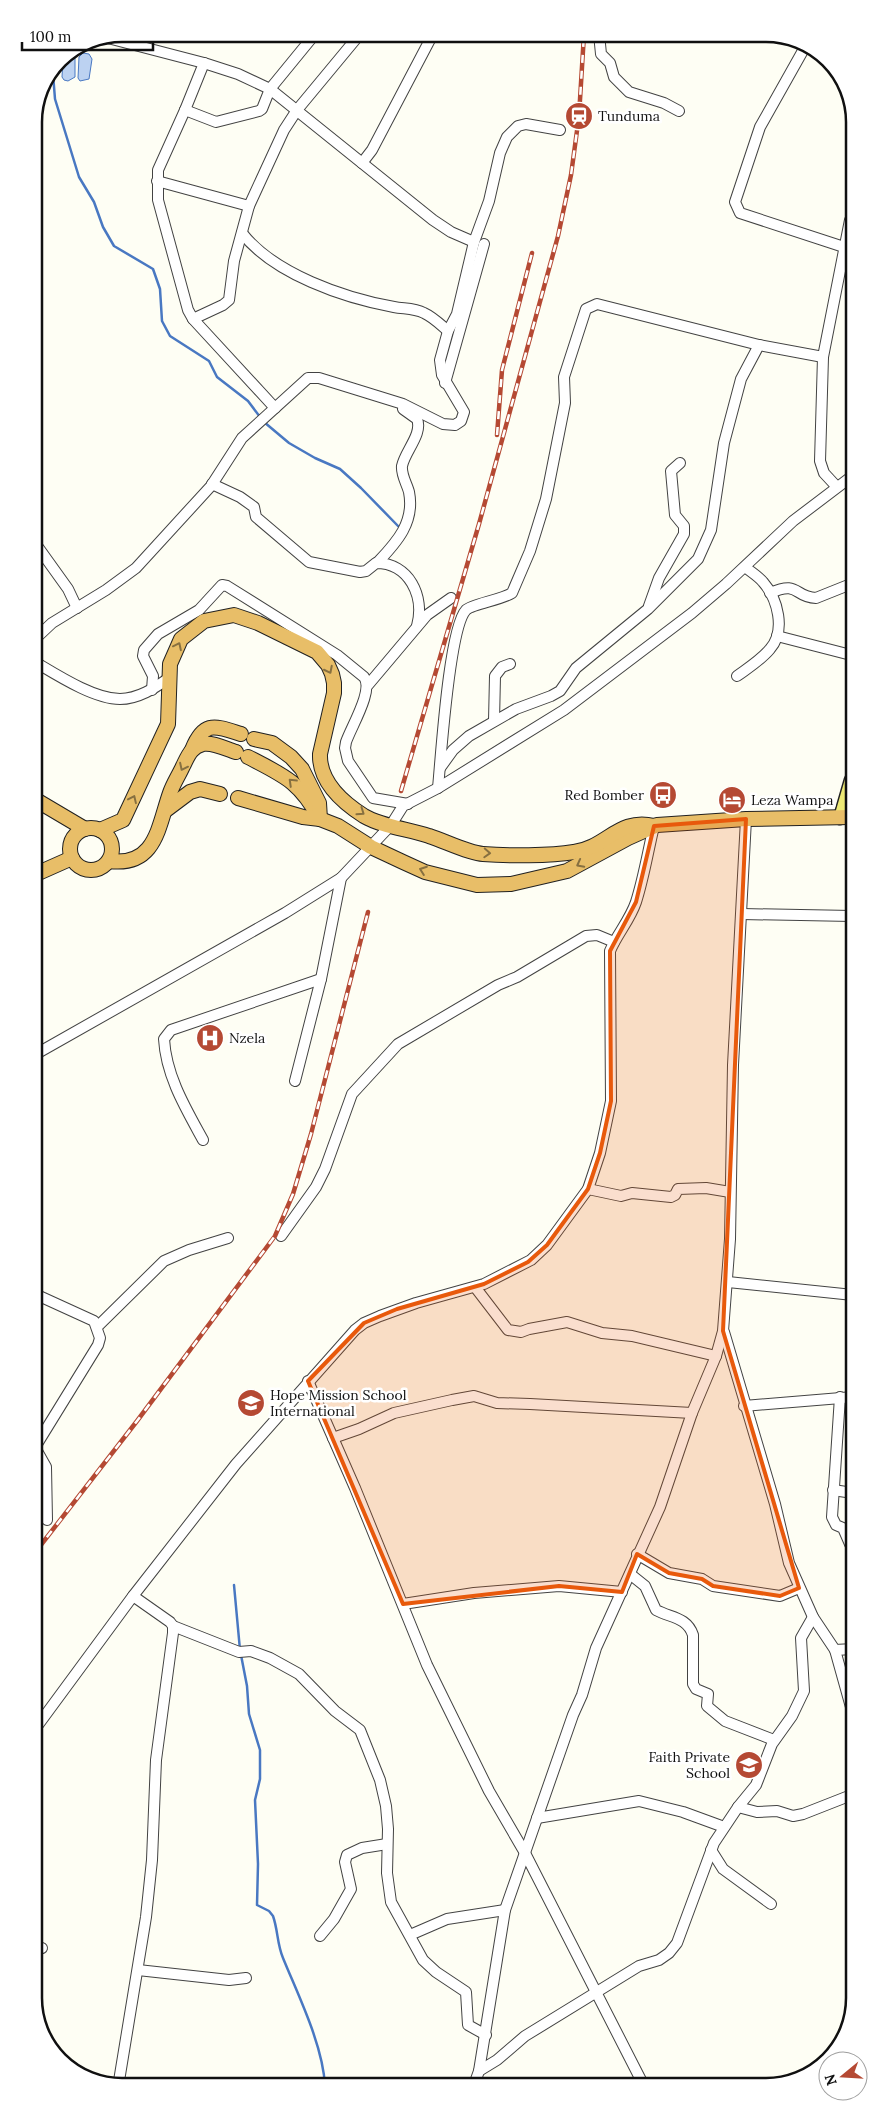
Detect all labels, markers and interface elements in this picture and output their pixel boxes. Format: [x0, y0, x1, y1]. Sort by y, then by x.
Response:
scale bar [22, 20, 154, 52]
text: 100 m [30, 27, 71, 46]
station icon: Tunduma [564, 101, 594, 131]
place label: Tunduma [598, 107, 660, 125]
one-way arrow [172, 642, 183, 651]
one-way arrow [323, 665, 333, 674]
one-way arrow [178, 762, 189, 771]
one-way arrow [289, 779, 298, 788]
bus stop icon: Red Bomber [648, 780, 678, 810]
hotel icon: Leza Wampa [717, 785, 747, 815]
place label: Red Bomber [565, 786, 644, 804]
place label: Leza Wampa [751, 791, 833, 809]
one-way arrow [127, 795, 137, 804]
one-way arrow [355, 806, 365, 815]
one-way arrow [484, 848, 492, 859]
one-way arrow [576, 858, 585, 868]
one-way arrow [419, 866, 428, 876]
hospital icon: Nzela [195, 1023, 225, 1053]
place label: Nzela [229, 1029, 265, 1047]
place label: Hope Mission School International [270, 1386, 407, 1420]
school or university icon: Hope Mission School International [236, 1388, 266, 1418]
place label: Faith Private School [648, 1748, 730, 1782]
school or university icon: Faith Private School [734, 1750, 764, 1780]
north arrow [818, 2051, 868, 2101]
text: N [820, 2072, 841, 2088]

